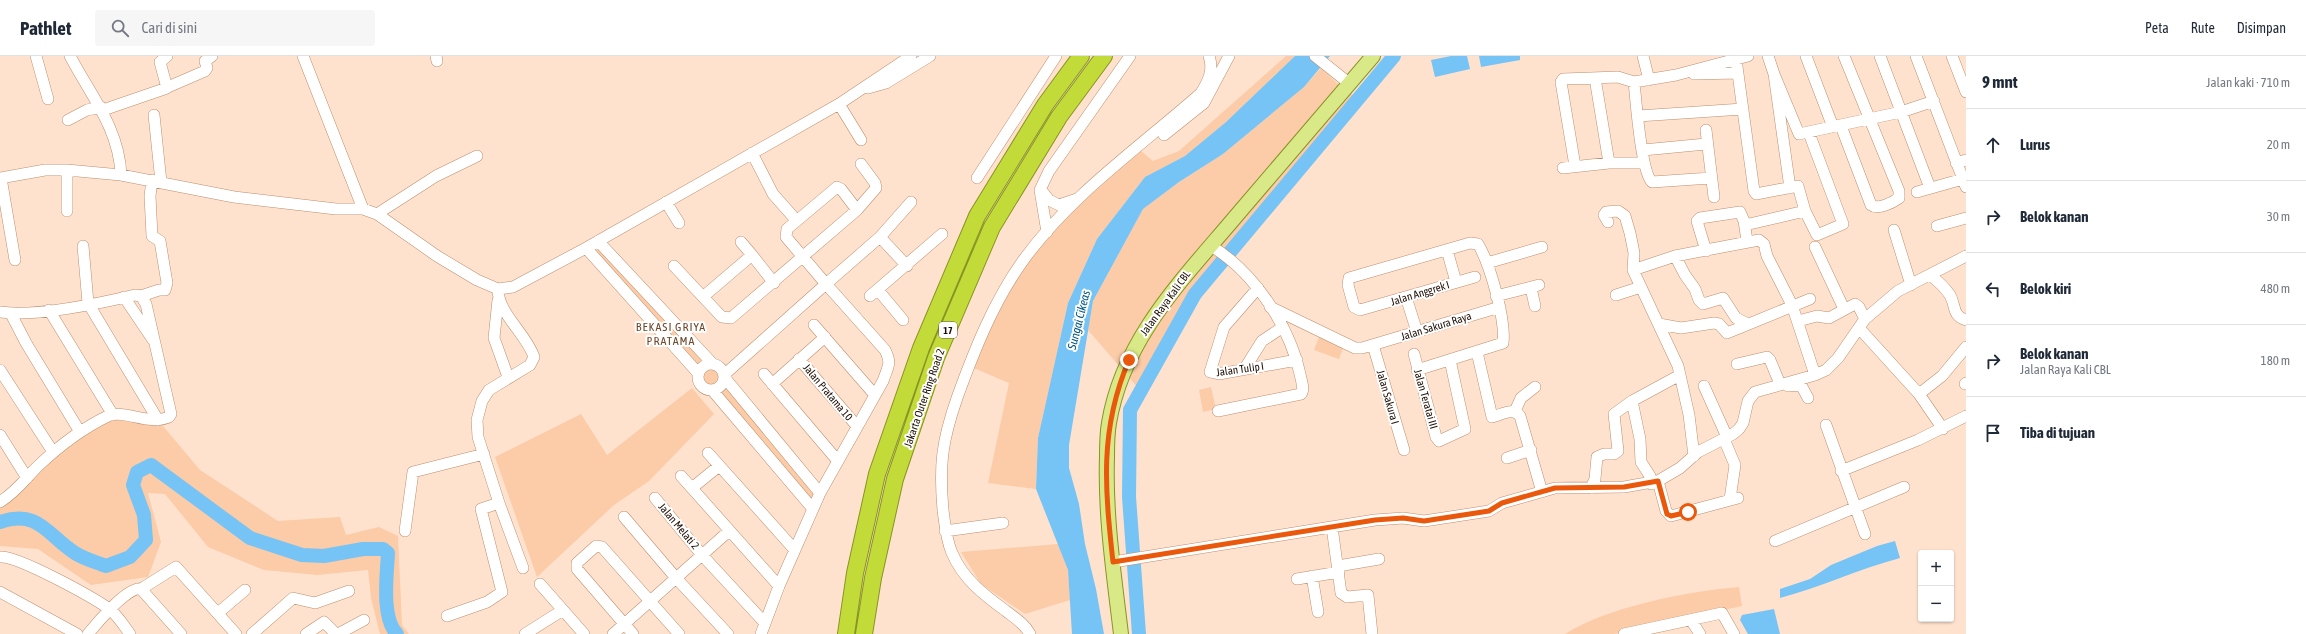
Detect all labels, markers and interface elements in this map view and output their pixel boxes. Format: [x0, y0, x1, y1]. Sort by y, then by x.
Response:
search box [95, 10, 375, 46]
text: Pathlet [20, 17, 71, 39]
icon: search [109, 17, 131, 39]
text: Cari di sini [141, 19, 197, 36]
text: Peta [2145, 20, 2169, 36]
text: Rute [2191, 20, 2215, 36]
text: Disimpan [2237, 20, 2286, 36]
text: 9 mnt [1982, 72, 2018, 92]
text: Jalan kaki · 710 m [2206, 75, 2290, 90]
icon: ahead [1982, 134, 2004, 156]
text: Lurus [2020, 136, 2050, 153]
text: 20 m [2267, 137, 2290, 152]
icon: right [1982, 206, 2004, 228]
text: Belok kanan [2020, 208, 2089, 225]
text: 30 m [2267, 209, 2290, 224]
street label: Jalan Raya Kali CBL [1138, 268, 1193, 338]
street label: Jalan Anggrek I [1389, 278, 1451, 308]
icon: left [1982, 278, 2004, 300]
text: Belok kiri [2020, 280, 2071, 297]
text: 480 m [2261, 281, 2290, 296]
water label: Sungai Cikeas [1065, 289, 1093, 352]
street label: Jalan Sakura Raya [1399, 310, 1473, 342]
district label: BEKASI GRIYA PRATAMA [636, 320, 706, 348]
road number: 17 [939, 322, 957, 338]
text: Belok kanan [2020, 345, 2089, 362]
street label: Jakarta Outer Ring Road 2 [902, 347, 946, 449]
icon: right [1982, 350, 2004, 372]
route end [1120, 351, 1138, 369]
text: 180 m [2261, 353, 2290, 368]
street label: Jalan Tulip I [1215, 360, 1265, 378]
street label: Jalan Pratama 10 [801, 361, 855, 423]
text: Jalan Raya Kali CBL [2020, 362, 2111, 377]
street label: Jalan Sakura I [1375, 368, 1401, 426]
street label: Jalan Teratai III [1412, 368, 1440, 430]
icon: arrive [1982, 422, 2004, 444]
text: Tiba di tujuan [2020, 424, 2095, 441]
street label: Jalan Melati 2 [656, 501, 702, 551]
route start [1679, 503, 1697, 521]
map controls [1918, 550, 1954, 622]
button: + [1918, 550, 1954, 586]
button: − [1918, 586, 1954, 622]

